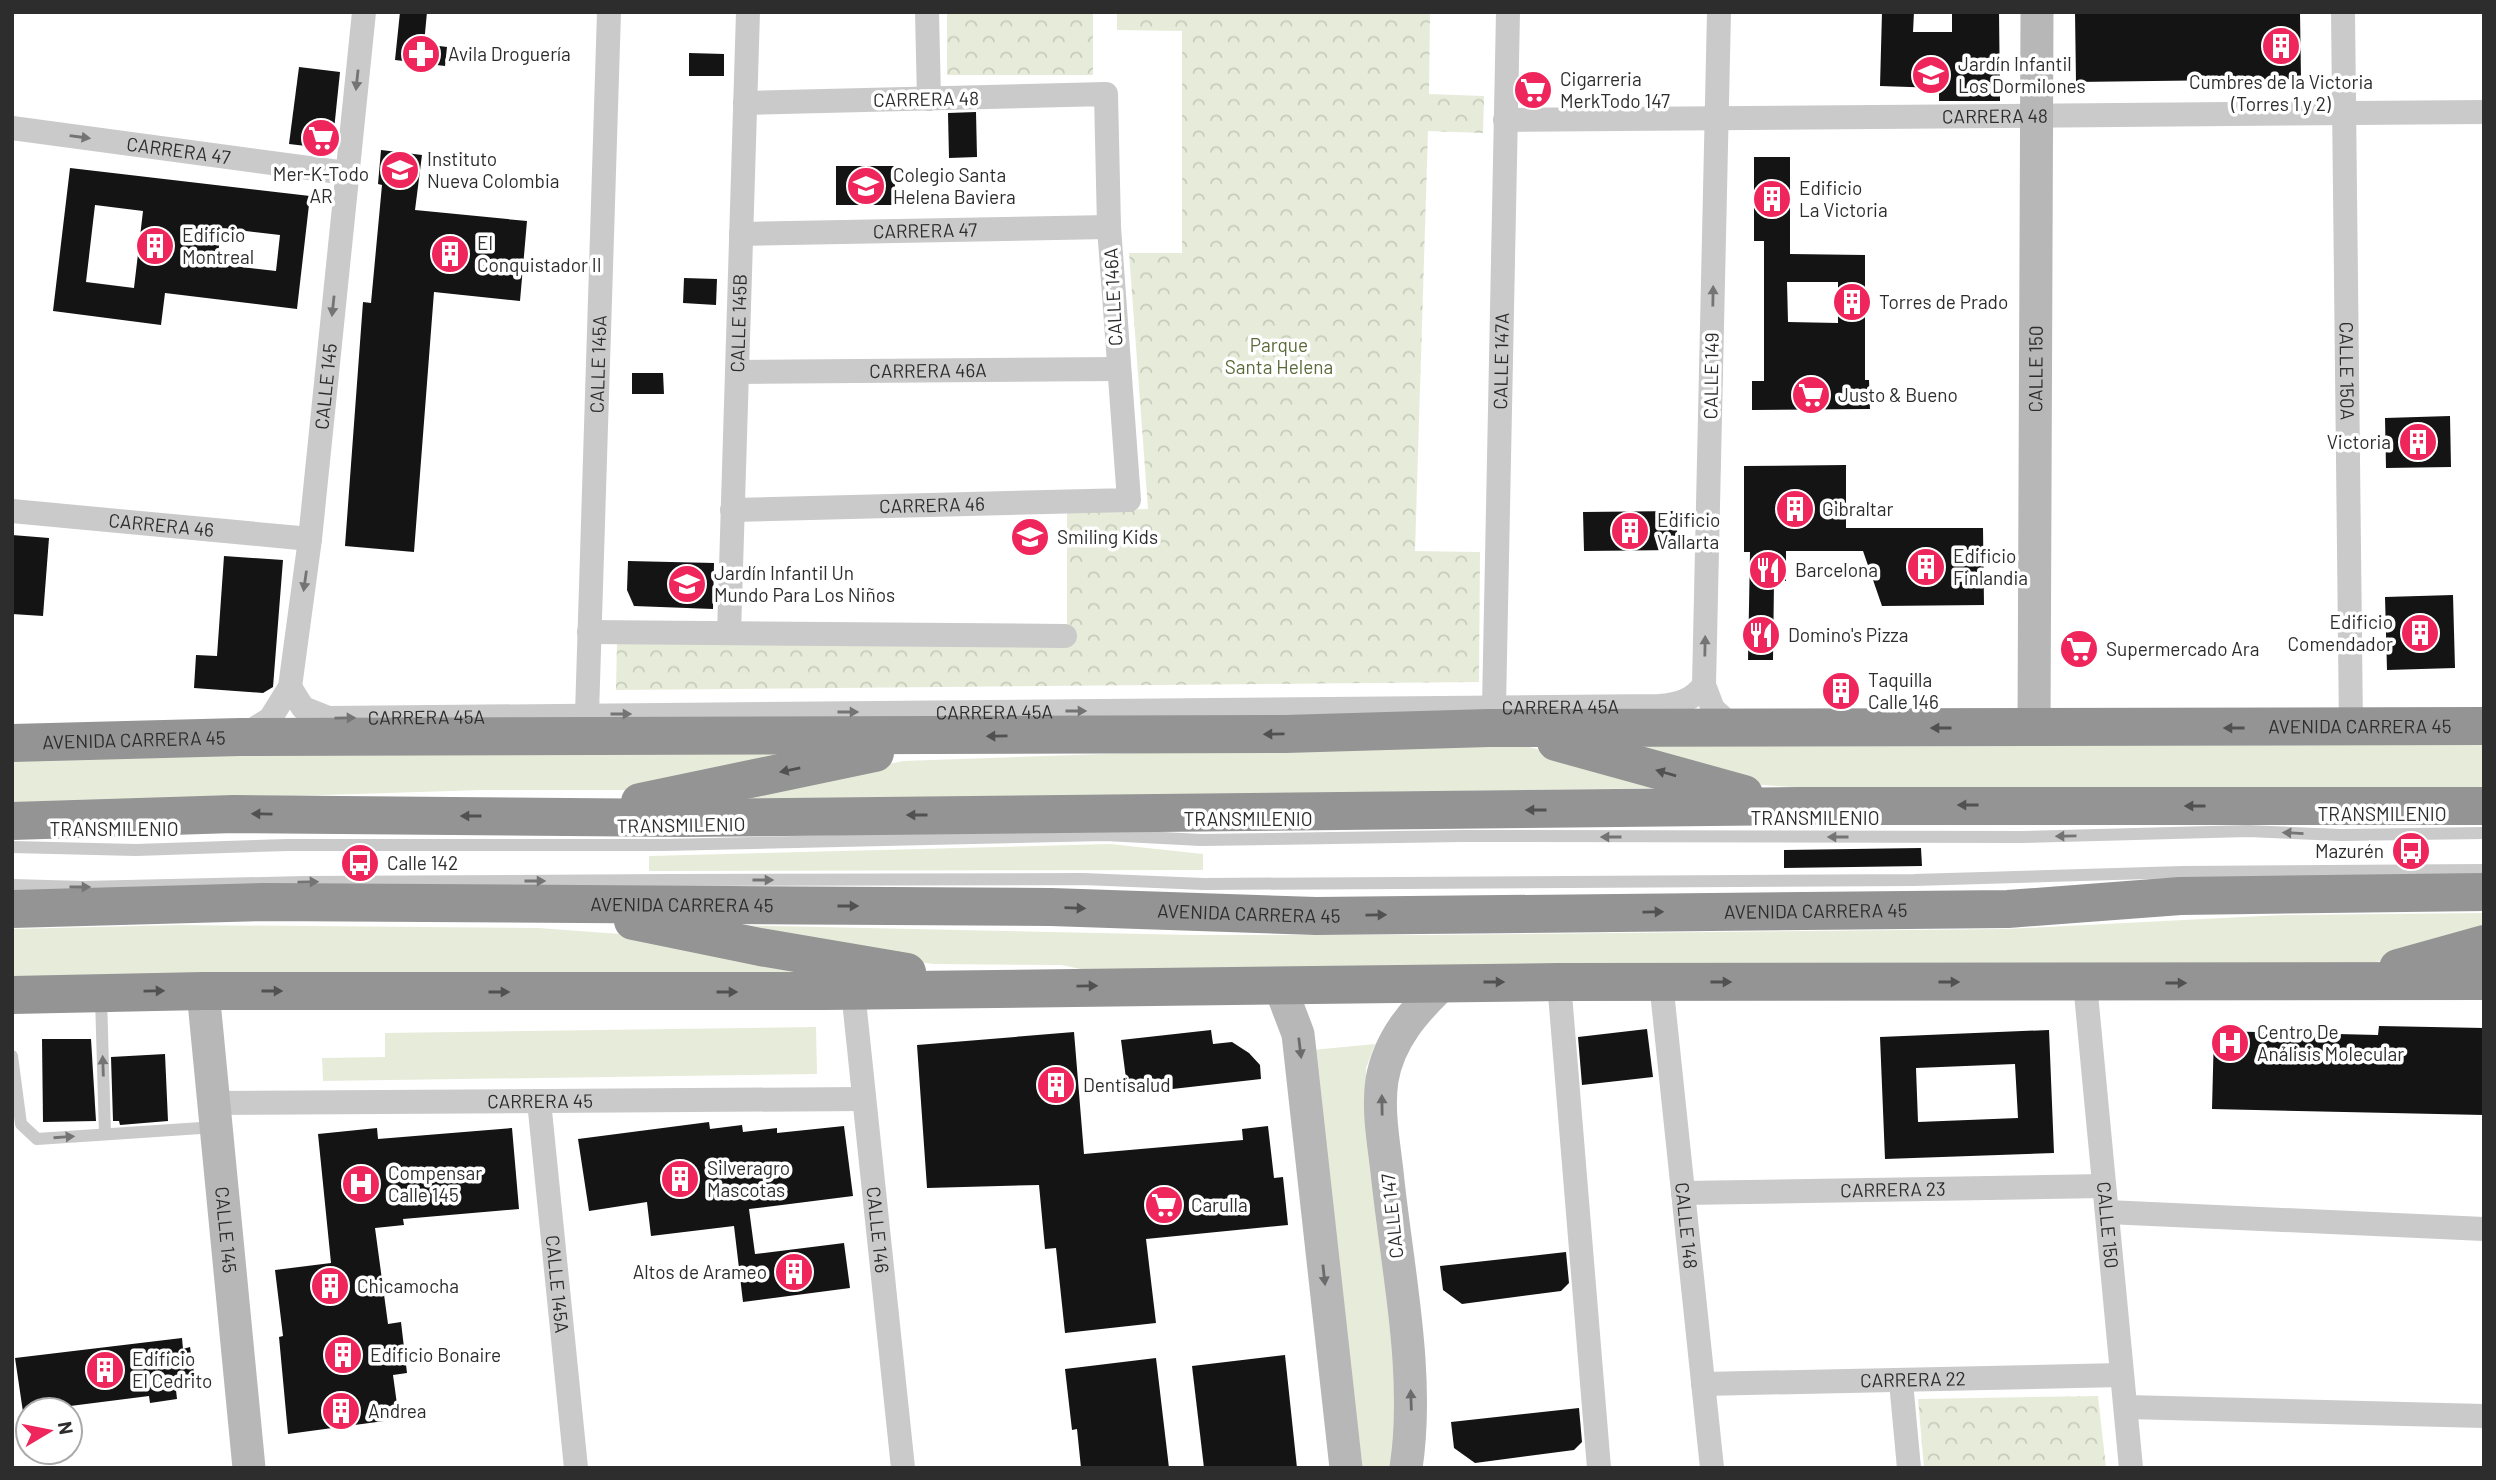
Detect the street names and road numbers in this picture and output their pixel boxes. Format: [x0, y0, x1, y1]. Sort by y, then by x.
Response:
street label: CARRERA 48 [873, 86, 979, 111]
street label: CARRERA 48 [1942, 104, 2048, 127]
street label: CARRERA 47 [125, 132, 232, 168]
street label: CARRERA 47 [873, 218, 977, 242]
street label: CALLE 146A [1098, 247, 1127, 347]
street label: CALLE 145B [725, 273, 751, 373]
street label: CALLE 147A [1488, 312, 1513, 410]
street label: CALLE 145A [584, 315, 610, 414]
street label: CALLE 150A [2335, 321, 2360, 420]
street label: CALLE 150 [2023, 325, 2047, 413]
street label: CALLE 149 [1698, 332, 1723, 420]
street label: CALLE 145 [309, 342, 341, 431]
street label: CARRERA 46A [869, 358, 987, 382]
street label: CARRERA 46 [879, 492, 985, 517]
street label: CARRERA 46 [108, 508, 215, 541]
street label: CARRERA 45A [1502, 694, 1619, 718]
street label: CARRERA 45A [936, 699, 1053, 724]
street label: CARRERA 45A [368, 705, 485, 729]
street label: AVENIDA CARRERA 45 [2268, 714, 2452, 737]
street label: AVENIDA CARRERA 45 [42, 725, 226, 753]
street label: TRANSMILENIO [2318, 802, 2447, 825]
street label: TRANSMILENIO [1751, 806, 1880, 829]
street label: TRANSMILENIO [1184, 807, 1313, 830]
street label: TRANSMILENIO [616, 812, 746, 837]
street label: TRANSMILENIO [50, 817, 179, 840]
street label: AVENIDA CARRERA 45 [590, 892, 774, 916]
street label: AVENIDA CARRERA 45 [1724, 898, 1907, 923]
street label: AVENIDA CARRERA 45 [1157, 899, 1341, 927]
street label: CARRERA 45 [487, 1089, 593, 1112]
street label: CALLE 147 [1376, 1172, 1407, 1260]
street label: CARRERA 23 [1840, 1177, 1946, 1201]
street label: CALLE 150 [2093, 1180, 2124, 1269]
street label: CALLE 148 [1671, 1181, 1703, 1270]
street label: CALLE 145 [211, 1185, 242, 1274]
street label: CALLE 146 [863, 1185, 894, 1274]
street label: CALLE 145A [542, 1234, 574, 1334]
street label: CARRERA 22 [1860, 1366, 1966, 1392]

